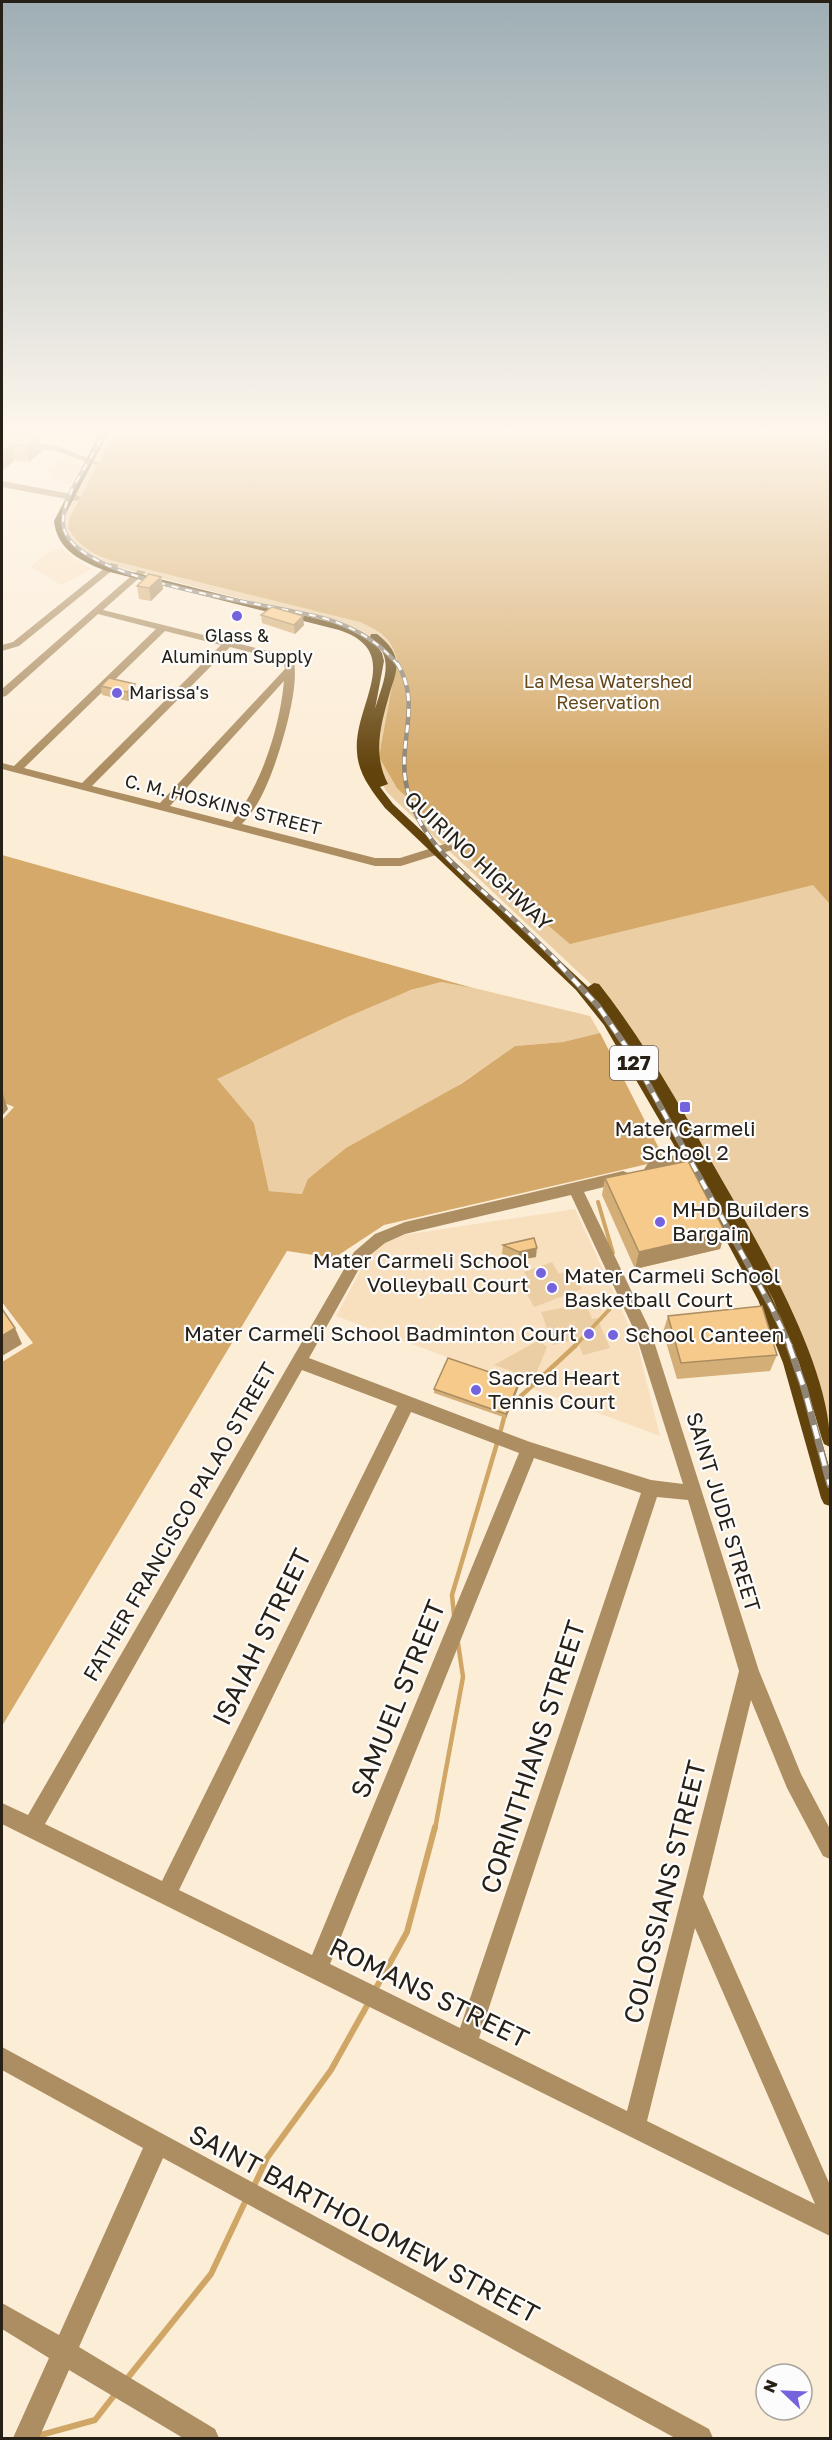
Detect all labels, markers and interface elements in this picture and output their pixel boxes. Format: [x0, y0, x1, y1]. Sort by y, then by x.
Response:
marker: Glass & Aluminum Supply [230, 609, 244, 623]
place label: Glass & Aluminum Supply [161, 624, 313, 667]
park label: La Mesa Watershed Reservation [524, 670, 692, 713]
place label: Marissa's [129, 681, 209, 703]
marker: Marissa's [110, 686, 124, 700]
street label: C. M. HOSKINS STREET [123, 769, 324, 839]
street label: QUIRINO HIGHWAY [399, 785, 558, 936]
road number: 127 [610, 1046, 658, 1080]
marker: Mater Carmeli School 2 [678, 1100, 692, 1114]
place label: Mater Carmeli School 2 [614, 1115, 756, 1165]
place label: MHD Builders Bargain [672, 1196, 809, 1246]
marker: MHD Builders Bargain [653, 1215, 667, 1229]
place label: Mater Carmeli School Volleyball Court [313, 1247, 529, 1297]
place label: Mater Carmeli School Basketball Court [564, 1262, 780, 1312]
marker: Mater Carmeli School Volleyball Court [534, 1266, 548, 1280]
marker: Mater Carmeli School Basketball Court [545, 1281, 559, 1295]
place label: Mater Carmeli School Badminton Court [184, 1320, 577, 1346]
place label: School Canteen [625, 1321, 785, 1347]
marker: Mater Carmeli School Badminton Court [582, 1327, 596, 1341]
marker: School Canteen [606, 1328, 620, 1342]
street label: FATHER FRANCISCO PALAO STREET [77, 1358, 281, 1685]
place label: Sacred Heart Tennis Court [488, 1364, 620, 1414]
marker: Sacred Heart Tennis Court [469, 1383, 483, 1397]
street label: SAINT JUDE STREET [681, 1409, 767, 1615]
street label: ISAIAH STREET [206, 1544, 318, 1730]
street label: SAMUEL STREET [344, 1595, 451, 1802]
street label: CORINTHIANS STREET [474, 1616, 591, 1897]
street label: COLOSSIANS STREET [617, 1757, 712, 2027]
street label: ROMANS STREET [325, 1931, 534, 2054]
street label: SAINT BARTHOLOMEW STREET [184, 2118, 545, 2329]
north arrow [754, 2362, 814, 2422]
text: N [759, 2377, 782, 2396]

